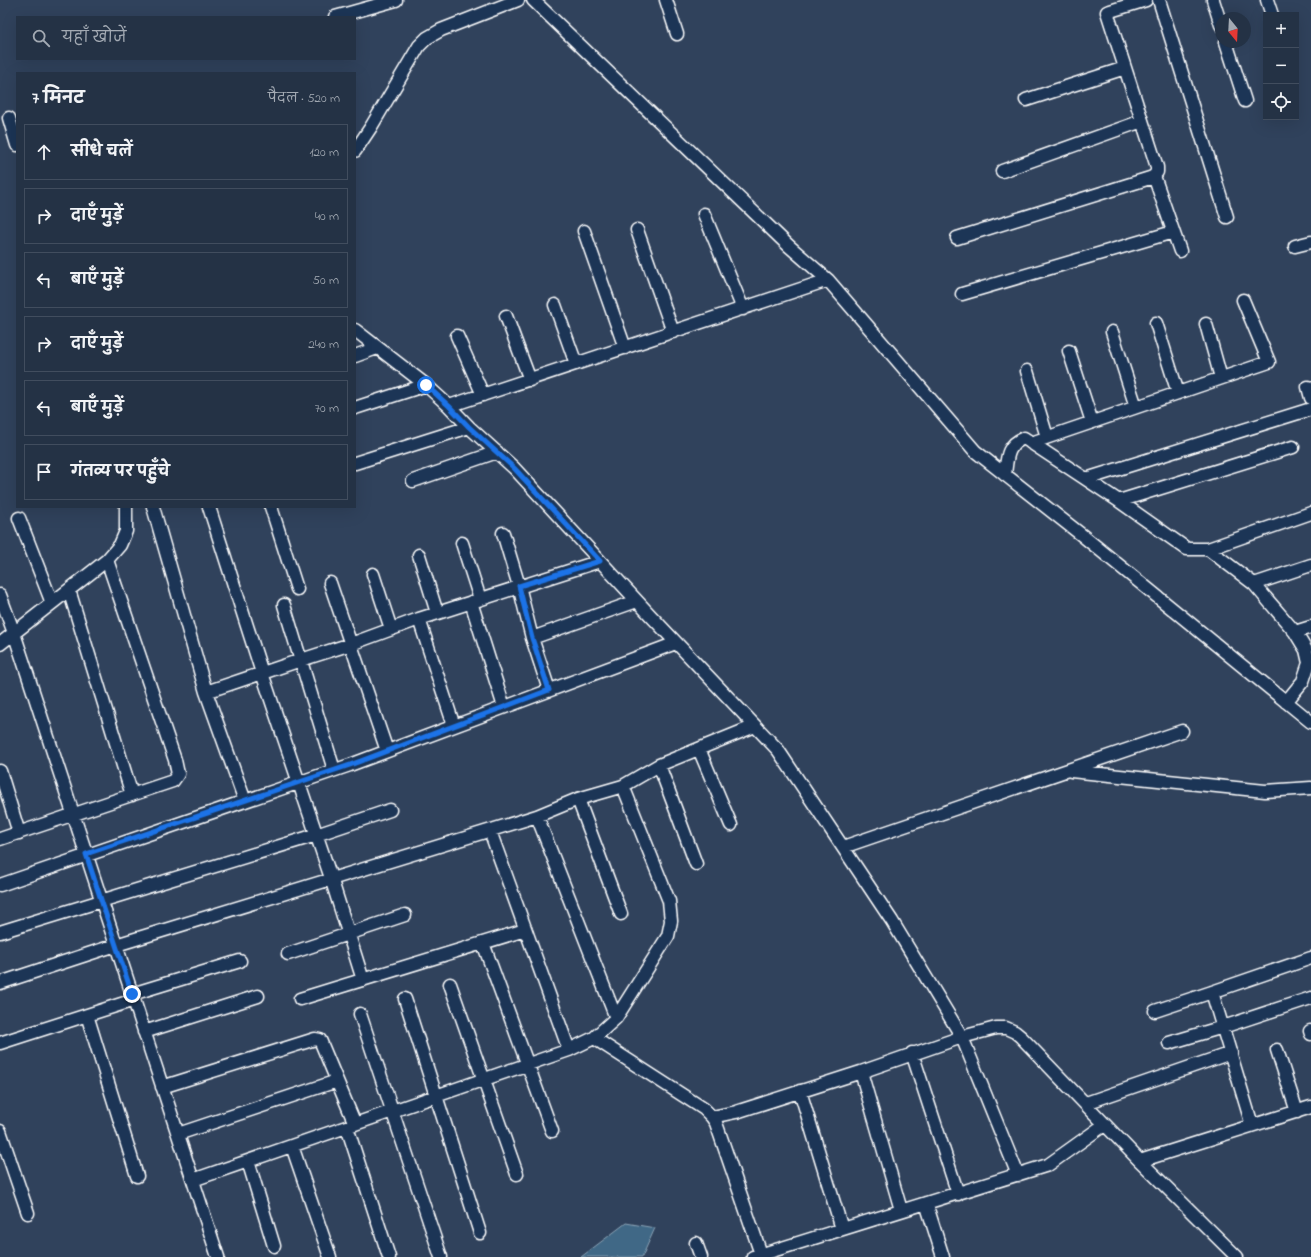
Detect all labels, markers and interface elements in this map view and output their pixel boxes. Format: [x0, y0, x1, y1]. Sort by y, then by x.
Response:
north arrow [1215, 12, 1251, 48]
map controls [1263, 12, 1299, 120]
button: + [1263, 12, 1299, 48]
search box [16, 16, 356, 60]
icon: search [30, 27, 52, 49]
text: यहाँ खोजें [62, 27, 126, 49]
button: − [1263, 48, 1299, 84]
button: locate [1263, 84, 1299, 120]
text: 7 मिनट [32, 86, 85, 111]
text: पैदल · 520 m [268, 89, 340, 108]
icon: ahead [33, 141, 55, 163]
text: सीधे चलें [71, 141, 132, 163]
text: 120 m [309, 143, 339, 162]
icon: right [33, 205, 55, 227]
text: दाएँ मुड़ें [71, 205, 123, 227]
text: 40 m [315, 207, 339, 226]
icon: left [33, 269, 55, 291]
text: बाएँ मुड़ें [71, 269, 124, 291]
text: 50 m [313, 271, 339, 290]
icon: right [33, 333, 55, 355]
text: दाएँ मुड़ें [71, 333, 123, 355]
text: 240 m [308, 335, 339, 354]
route start [417, 376, 435, 394]
icon: left [33, 397, 55, 419]
text: बाएँ मुड़ें [71, 397, 124, 419]
text: 70 m [315, 399, 339, 418]
icon: arrive [33, 461, 55, 483]
text: गंतव्य पर पहुँचे [71, 461, 170, 483]
route end [123, 985, 141, 1003]

